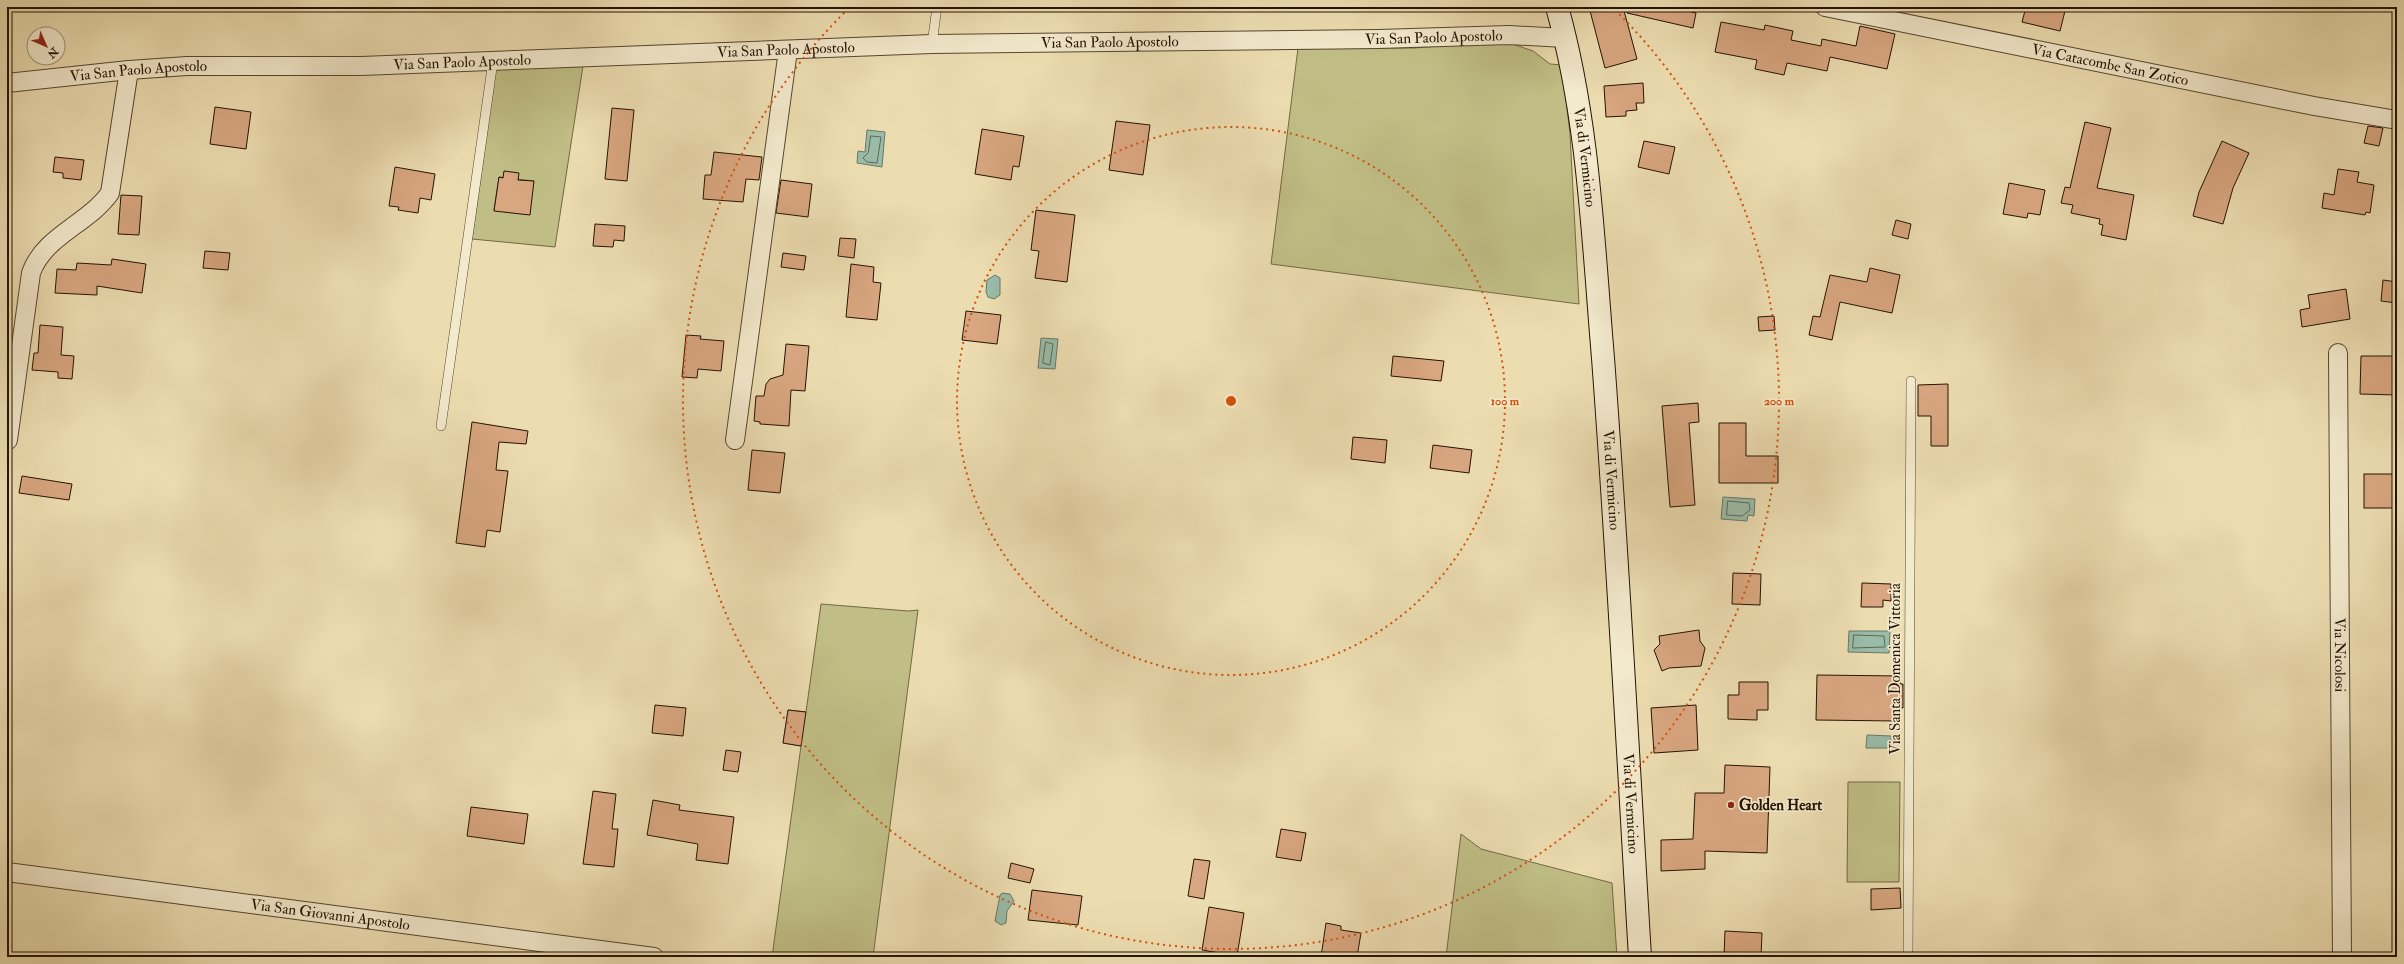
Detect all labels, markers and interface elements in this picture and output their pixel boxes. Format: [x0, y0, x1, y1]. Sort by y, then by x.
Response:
north arrow [26, 26, 66, 66]
street label: Via San Paolo Apostolo [1365, 26, 1503, 49]
street label: Via San Paolo Apostolo [1041, 32, 1179, 53]
street label: Via San Paolo Apostolo [717, 38, 855, 62]
street label: Via Catacombe San Zotico [2030, 40, 2190, 90]
text: N [44, 44, 62, 62]
street label: Via San Paolo Apostolo [393, 50, 531, 75]
street label: Via San Paolo Apostolo [69, 57, 207, 86]
street label: Via di Vermicino [1569, 106, 1600, 208]
centre of rings [1224, 394, 1238, 408]
text: 100 m [1491, 394, 1520, 409]
text: 200 m [1764, 394, 1795, 409]
street label: Via di Vermicino [1598, 429, 1624, 531]
street label: Via Santa Domenica Vittoria [1886, 582, 1905, 755]
street label: Via Nicolosi [2330, 618, 2349, 692]
street label: Via di Vermicino [1618, 753, 1643, 854]
place label: Golden Heart [1739, 796, 1822, 815]
marker: Golden Heart [1726, 800, 1736, 810]
street label: Via San Giovanni Apostolo [249, 895, 411, 935]

